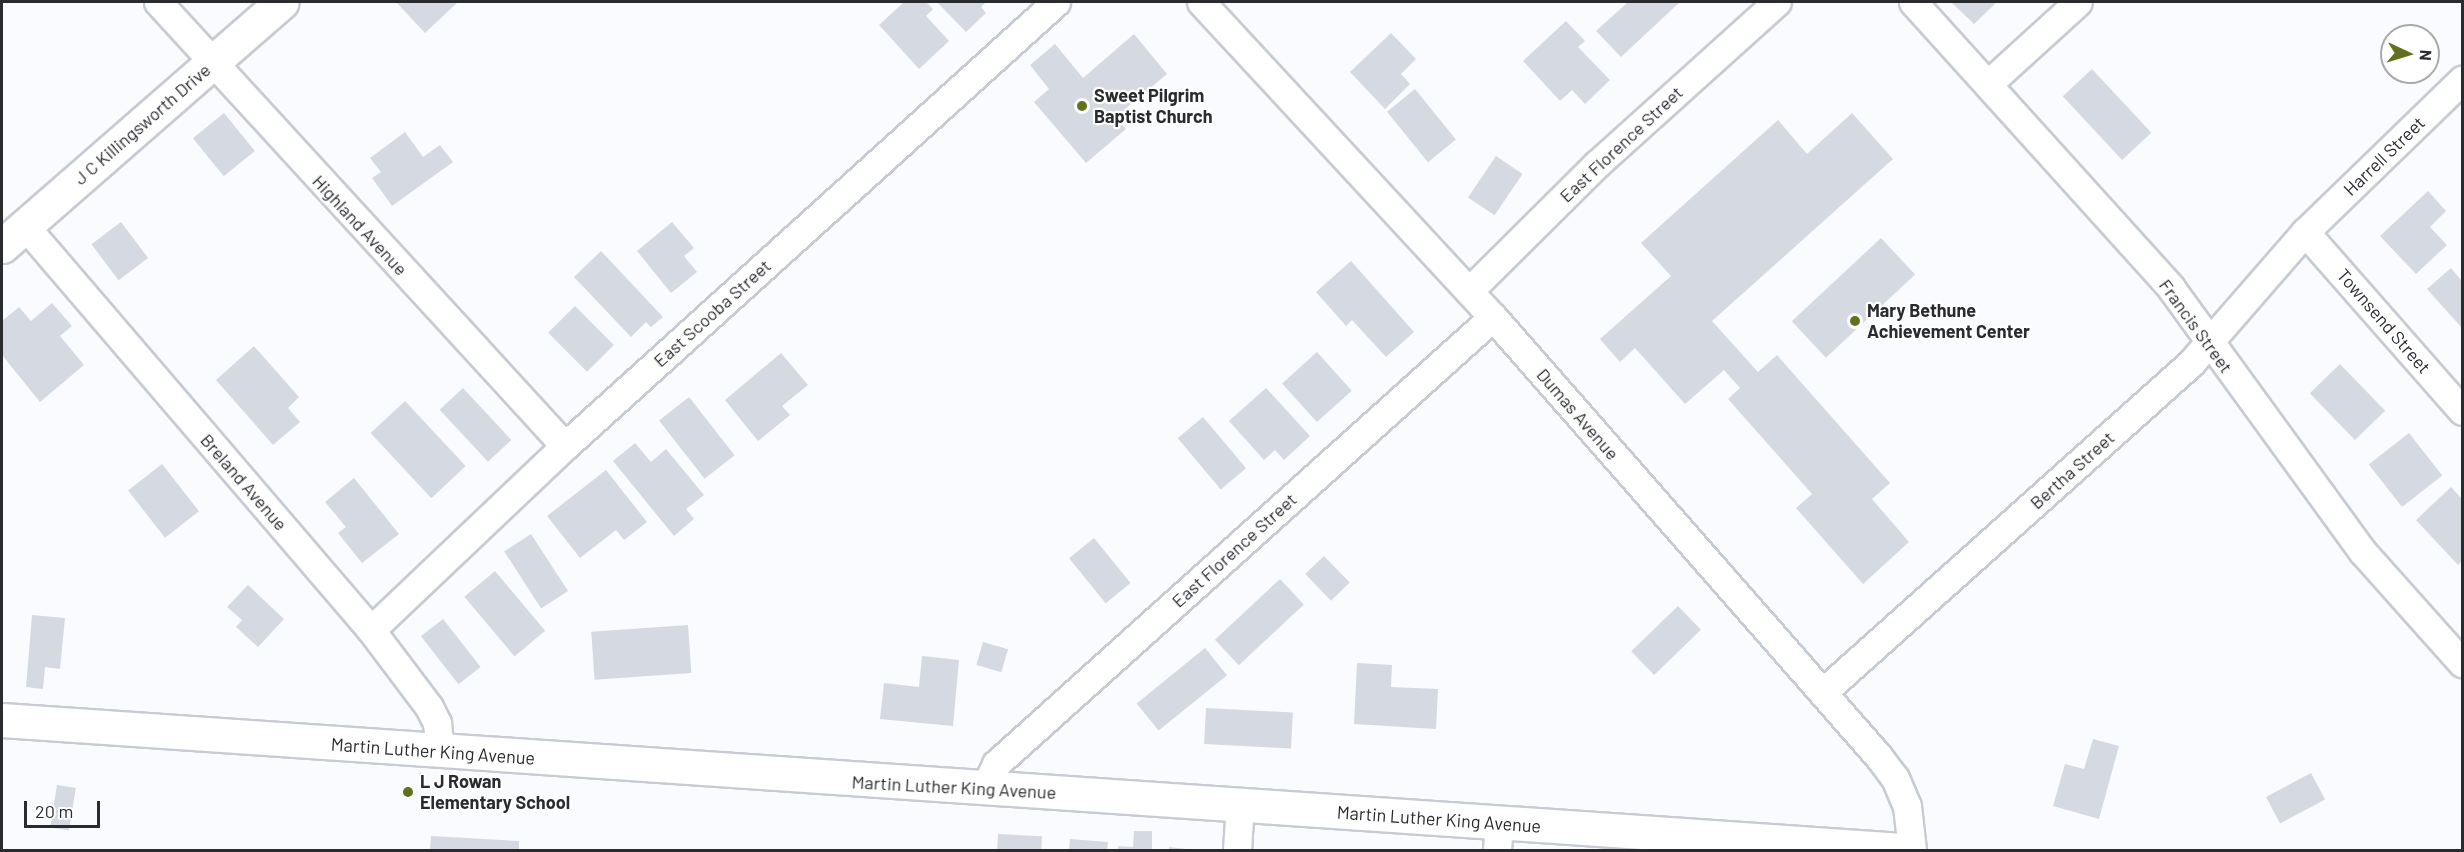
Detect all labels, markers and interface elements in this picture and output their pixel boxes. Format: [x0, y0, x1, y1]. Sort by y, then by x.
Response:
north arrow [2380, 24, 2440, 84]
text: N [2417, 49, 2436, 61]
street label: J C Killingsworth Drive [69, 59, 215, 189]
street label: East Florence Street [1555, 81, 1687, 207]
place label: Sweet Pilgrim Baptist Church [1094, 85, 1212, 128]
marker: Sweet Pilgrim Baptist Church [1075, 99, 1089, 113]
street label: Harrell Street [2339, 112, 2429, 200]
street label: Highland Avenue [308, 170, 412, 280]
street label: East Scooba Street [649, 255, 775, 371]
street label: Townsend Street [2333, 264, 2435, 378]
street label: Francis Street [2155, 275, 2237, 377]
place label: Mary Bethune Achievement Center [1867, 300, 2030, 342]
marker: Mary Bethune Achievement Center [1848, 314, 1862, 328]
street label: Dumas Avenue [1532, 364, 1624, 464]
street label: Bertha Street [2025, 427, 2119, 513]
street label: Breland Avenue [196, 429, 292, 535]
street label: East Florence Street [1167, 488, 1301, 612]
street label: Martin Luther King Avenue [330, 733, 536, 769]
place label: L J Rowan Elementary School [420, 771, 570, 814]
street label: Martin Luther King Avenue [851, 771, 1057, 803]
marker: L J Rowan Elementary School [401, 785, 415, 799]
scale bar [27, 789, 104, 827]
text: 20 m [35, 800, 73, 822]
street label: Martin Luther King Avenue [1336, 801, 1542, 837]

